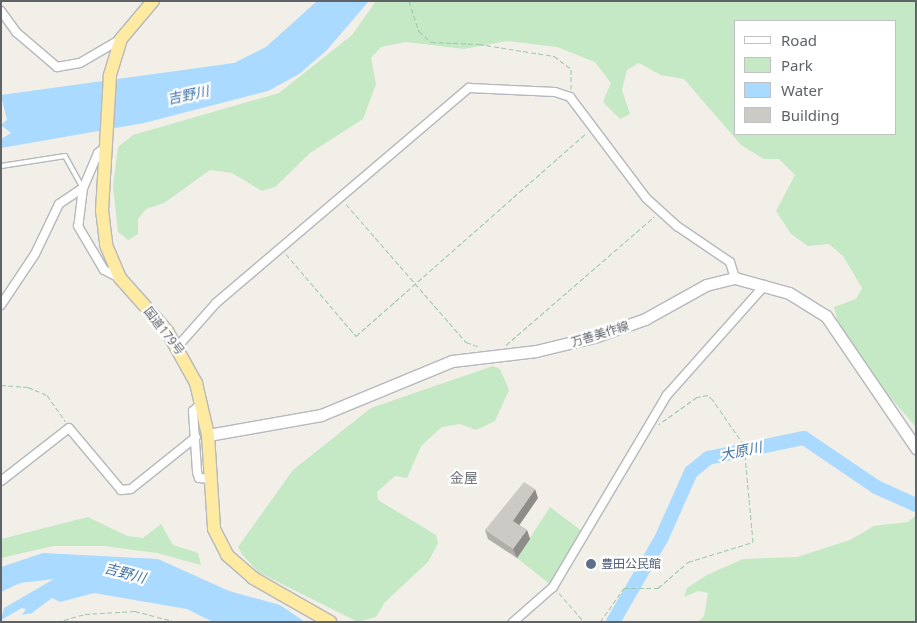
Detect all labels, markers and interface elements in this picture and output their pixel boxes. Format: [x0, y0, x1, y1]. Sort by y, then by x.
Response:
legend [734, 20, 897, 135]
text: Road [781, 30, 817, 50]
text: Park [781, 55, 813, 75]
text: Water [781, 80, 823, 100]
water label: 吉野川 [166, 82, 210, 108]
text: Building [781, 105, 839, 125]
street label: 国道179号 [141, 304, 187, 358]
street label: 万善美作線 [569, 318, 631, 350]
water label: 大原川 [719, 438, 763, 464]
district label: 金屋 [450, 470, 478, 486]
place label: 豊田公民館 [601, 557, 661, 571]
marker: 豊田公民館 [585, 558, 597, 570]
water label: 吉野川 [103, 559, 147, 587]

